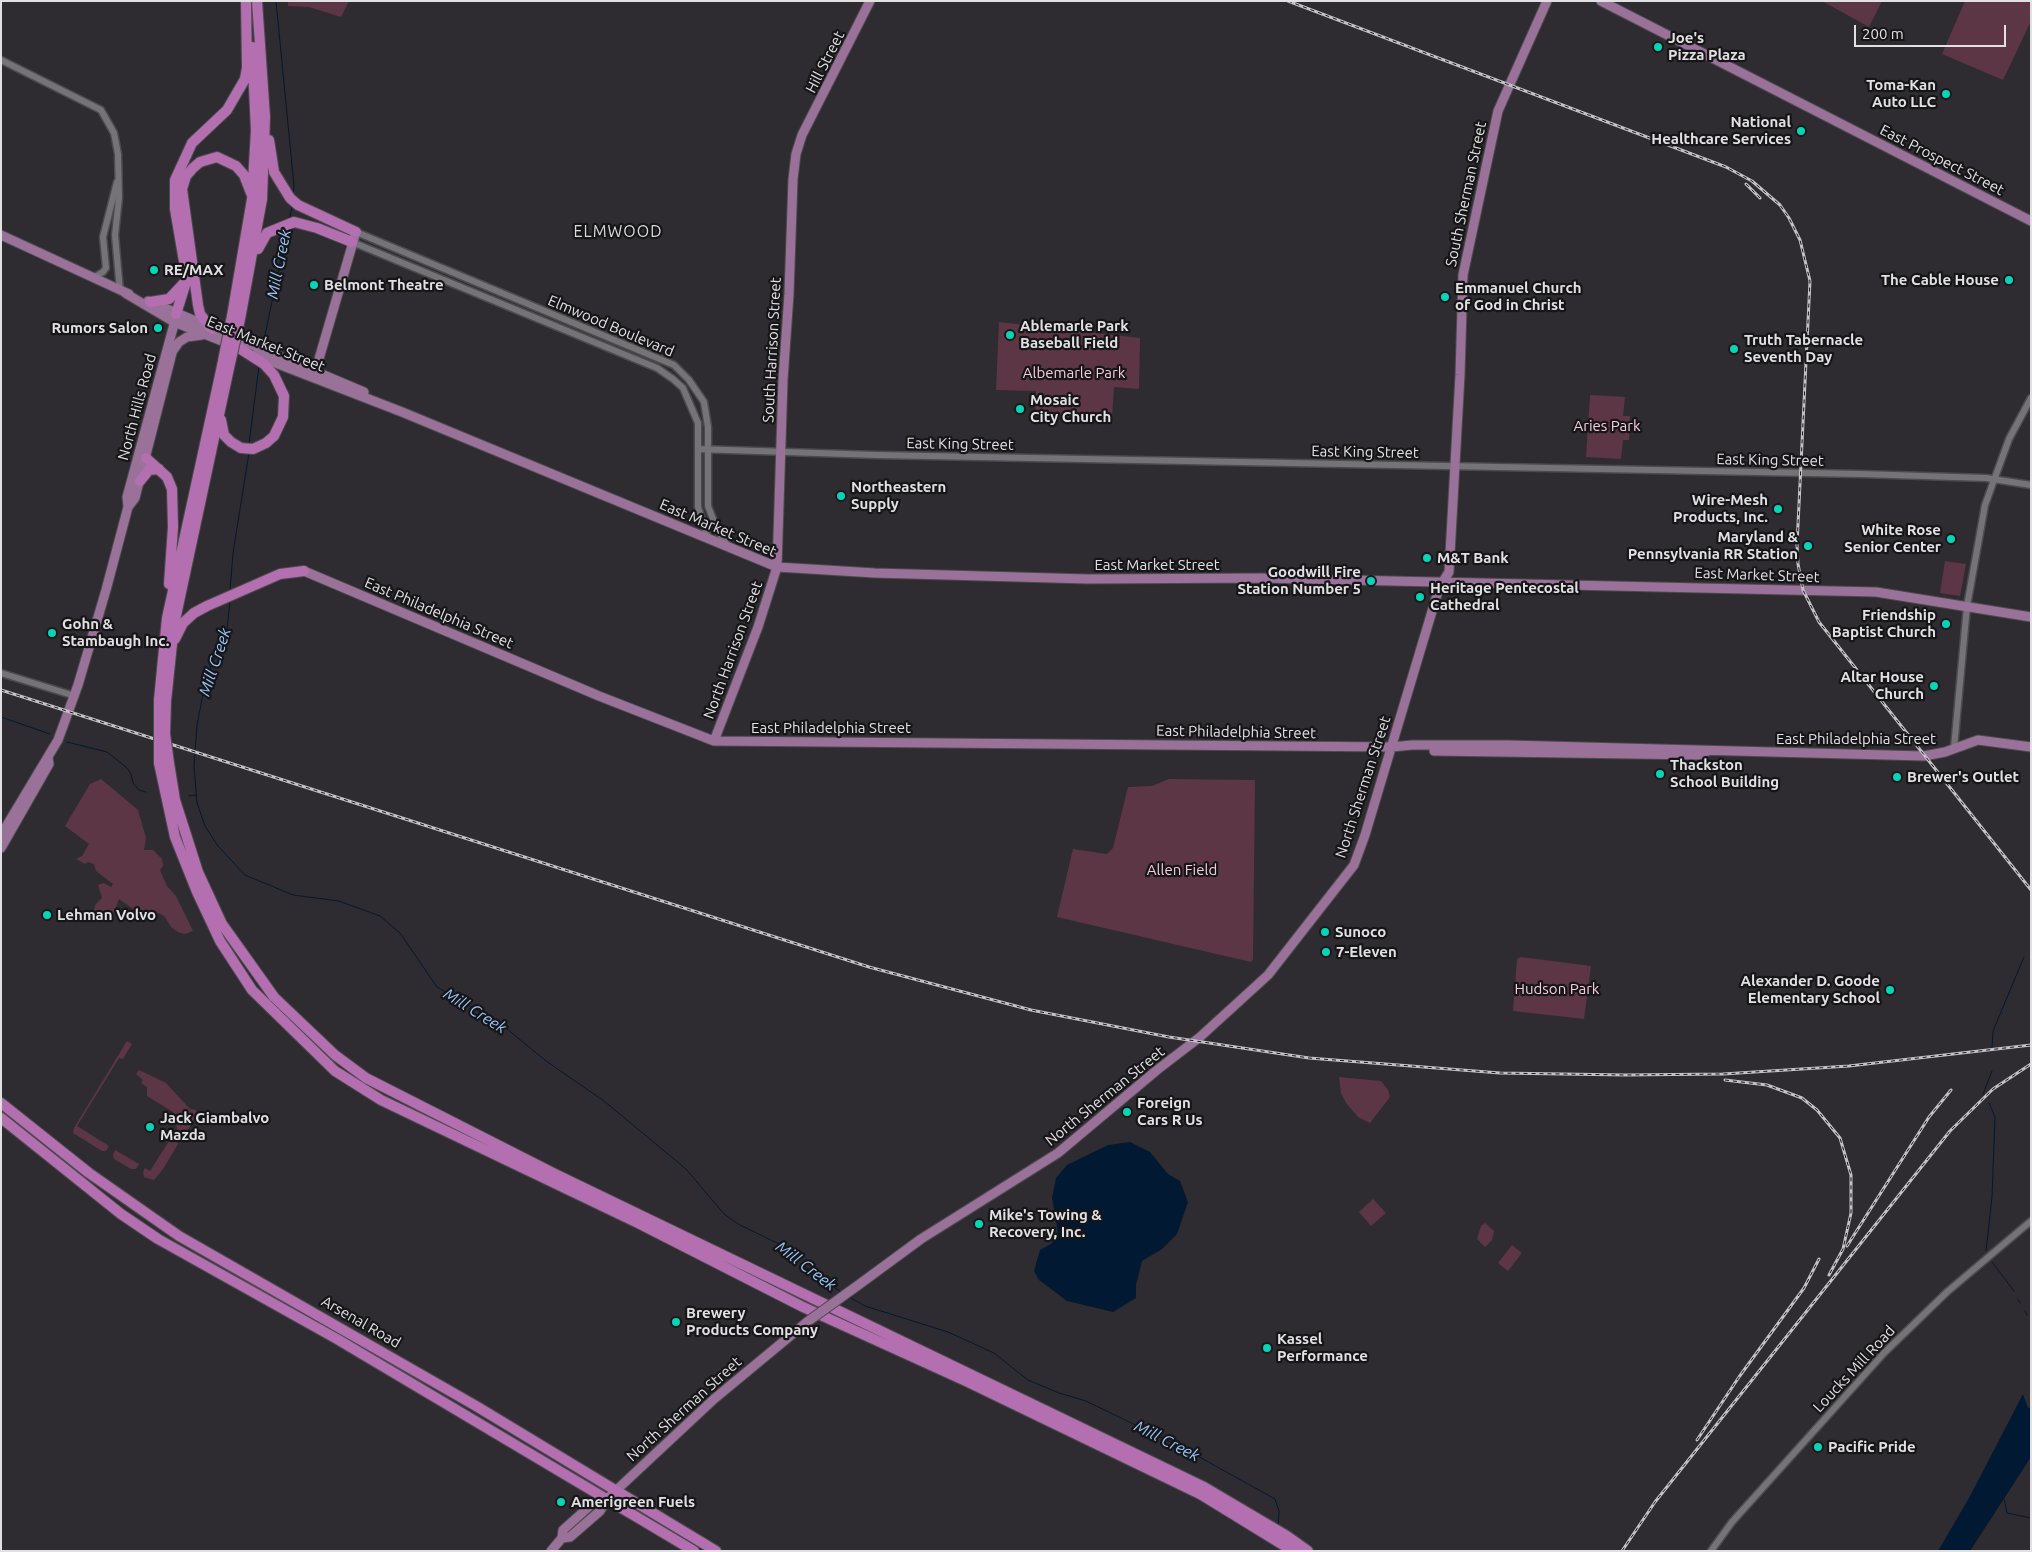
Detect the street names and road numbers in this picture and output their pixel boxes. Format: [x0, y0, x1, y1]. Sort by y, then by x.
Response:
street label: Hill Street [802, 28, 848, 96]
street label: South Sherman Street [1442, 120, 1490, 268]
street label: East Prospect Street [1877, 121, 2007, 199]
street label: South Harrison Street [759, 277, 785, 423]
street label: Elmwood Boulevard [545, 291, 677, 361]
street label: East Market Street [205, 312, 327, 376]
street label: North Hills Road [114, 352, 160, 462]
street label: East King Street [906, 434, 1014, 454]
street label: East King Street [1311, 442, 1419, 462]
street label: East King Street [1716, 450, 1824, 470]
street label: East Market Street [657, 495, 779, 561]
street label: East Market Street [1094, 556, 1220, 574]
street label: East Market Street [1694, 564, 1820, 586]
street label: East Philadelphia Street [362, 573, 516, 653]
street label: North Harrison Street [700, 579, 766, 721]
street label: North Sherman Street [1332, 714, 1394, 860]
street label: East Philadelphia Street [751, 719, 911, 737]
street label: East Philadelphia Street [1156, 722, 1316, 742]
street label: East Philadelphia Street [1776, 730, 1936, 748]
street label: North Sherman Street [1042, 1042, 1168, 1150]
street label: Arsenal Road [318, 1292, 404, 1352]
street label: Loucks Mill Road [1809, 1322, 1899, 1416]
street label: North Sherman Street [623, 1353, 745, 1465]

